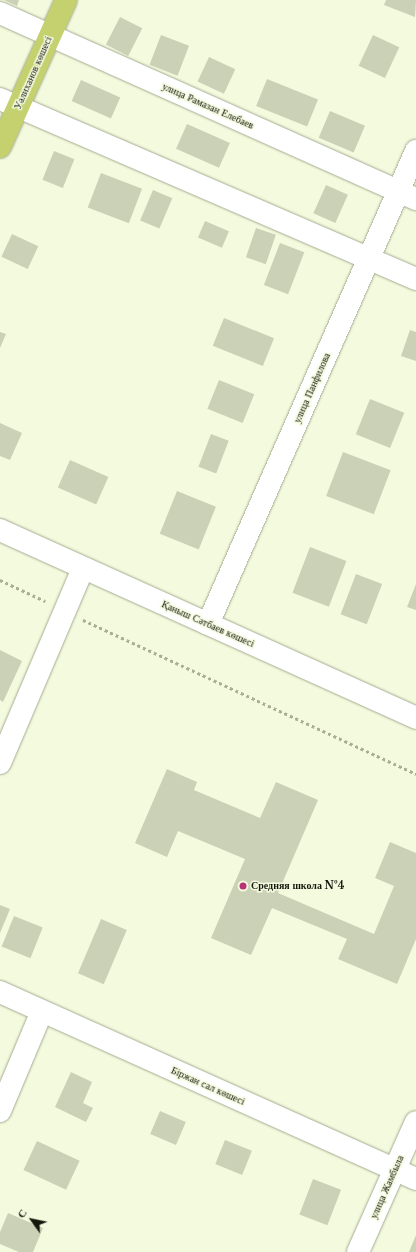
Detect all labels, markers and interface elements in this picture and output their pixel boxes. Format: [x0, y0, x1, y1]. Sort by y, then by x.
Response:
street label: Уәлиханов көшесі [12, 35, 54, 111]
street label: улица Рамазан Елебаев [160, 80, 256, 132]
street label: улица Панфилова [291, 351, 333, 425]
street label: Қаныш Сәтбаев көшесі [160, 598, 256, 650]
place label: Средняя школа №4 [251, 880, 344, 892]
marker: Средняя школа №4 [238, 881, 248, 891]
street label: Біржан сал көшесі [169, 1064, 247, 1108]
street label: улица Жамбыла [368, 1153, 406, 1221]
north arrow [12, 1200, 52, 1240]
text: С [14, 1206, 30, 1221]

